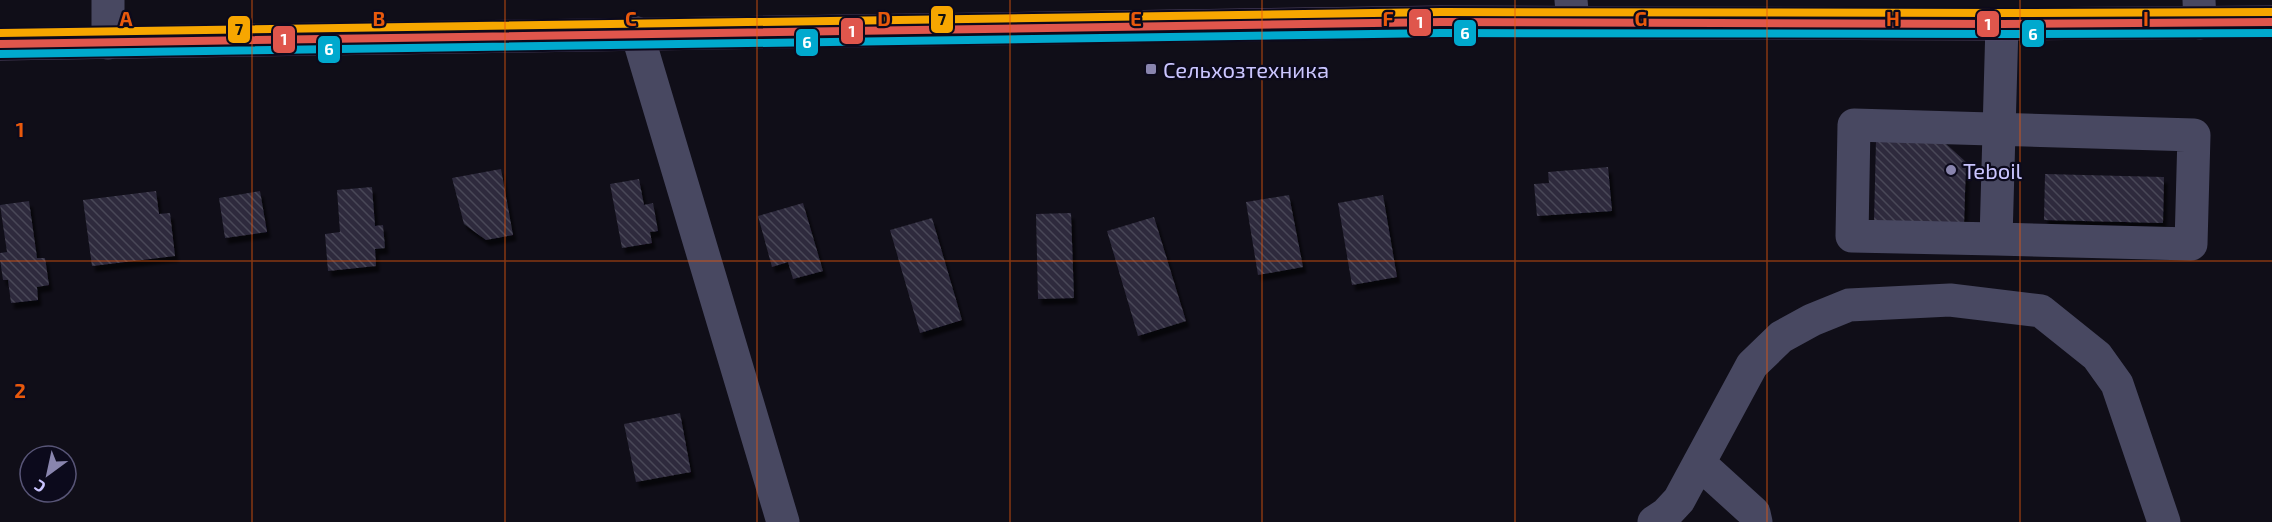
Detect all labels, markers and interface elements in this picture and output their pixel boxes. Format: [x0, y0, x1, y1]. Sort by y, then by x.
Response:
line badge: 7 [930, 5, 954, 34]
text: A [119, 6, 133, 30]
text: B [373, 6, 385, 30]
text: C [625, 6, 637, 30]
text: D [877, 6, 891, 30]
text: E [1130, 6, 1142, 30]
text: F [1382, 6, 1394, 30]
text: G [1635, 6, 1647, 30]
text: H [1886, 6, 1900, 30]
text: I [2143, 6, 2149, 30]
line badge: 1 [1408, 8, 1432, 37]
text: 7 [938, 9, 947, 28]
line badge: 1 [1976, 10, 2000, 38]
text: 1 [1417, 12, 1423, 31]
text: 1 [1985, 14, 1991, 33]
line badge: 7 [227, 15, 251, 44]
line badge: 1 [840, 17, 864, 45]
text: 7 [235, 19, 244, 38]
line badge: 6 [1453, 19, 1477, 47]
line badge: 6 [2021, 19, 2045, 48]
text: 1 [849, 21, 855, 40]
text: 6 [1460, 23, 1470, 42]
text: 6 [2028, 24, 2038, 43]
line badge: 1 [272, 25, 296, 54]
line badge: 6 [795, 28, 819, 57]
text: 1 [281, 29, 287, 48]
text: 6 [802, 32, 812, 51]
line badge: 6 [317, 35, 341, 64]
text: 6 [324, 39, 334, 58]
place label: Сельхозтехника [1163, 56, 1329, 82]
marker: Сельхозтехника [1144, 62, 1158, 76]
text: 1 [16, 117, 24, 141]
place label: Teboil [1963, 157, 2023, 183]
marker: Teboil [1944, 163, 1958, 177]
text: 2 [14, 378, 26, 402]
north arrow [18, 444, 78, 504]
text: С [30, 476, 49, 498]

